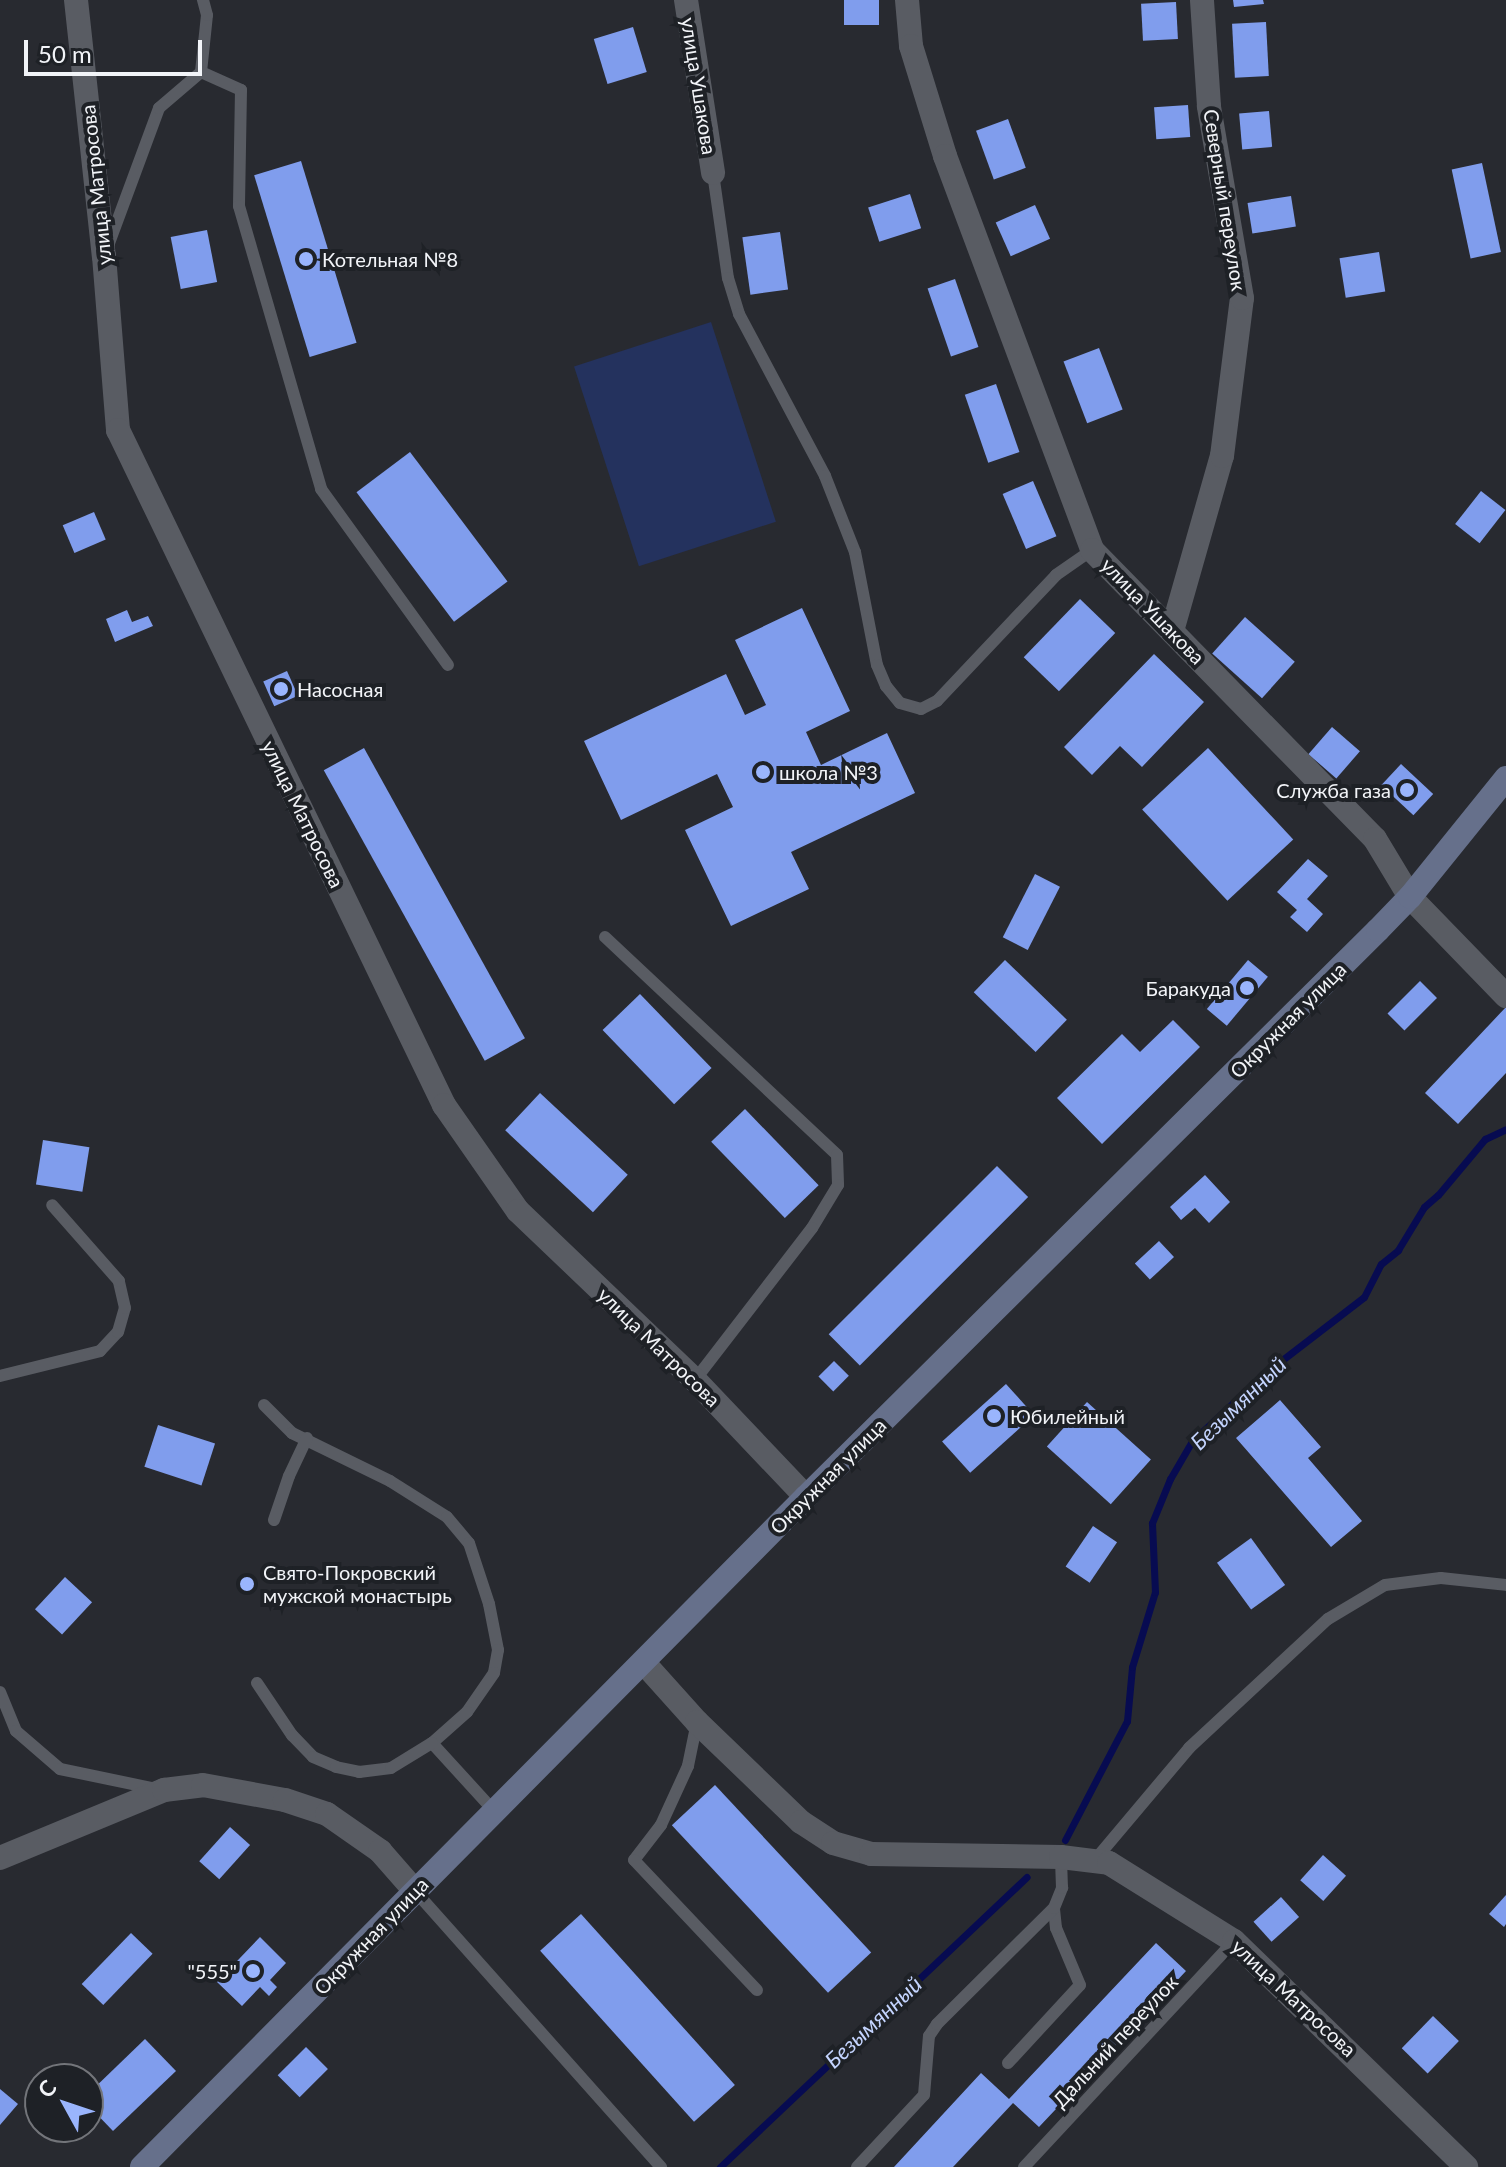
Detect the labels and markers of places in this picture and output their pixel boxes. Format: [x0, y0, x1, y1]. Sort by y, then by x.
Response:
place label: Котельная №8 [322, 247, 458, 271]
marker: Котельная №8 [297, 250, 315, 268]
place label: Насосная [297, 677, 383, 701]
marker: Насосная [272, 680, 290, 698]
place label: школа №3 [779, 760, 878, 784]
marker: школа №3 [754, 763, 772, 781]
place label: Служба газа [1276, 778, 1391, 802]
marker: Служба газа [1398, 781, 1416, 799]
place label: Баракуда [1146, 976, 1231, 1000]
marker: Баракуда [1238, 979, 1256, 997]
place label: Юбилейный [1010, 1404, 1125, 1428]
marker: Юбилейный [985, 1407, 1003, 1425]
place label: Свято-Покровский мужской монастырь [263, 1560, 452, 1607]
marker: Свято-Покровский мужской монастырь [238, 1575, 256, 1593]
place label: "555" [187, 1959, 237, 1983]
marker: "555" [244, 1962, 262, 1980]

